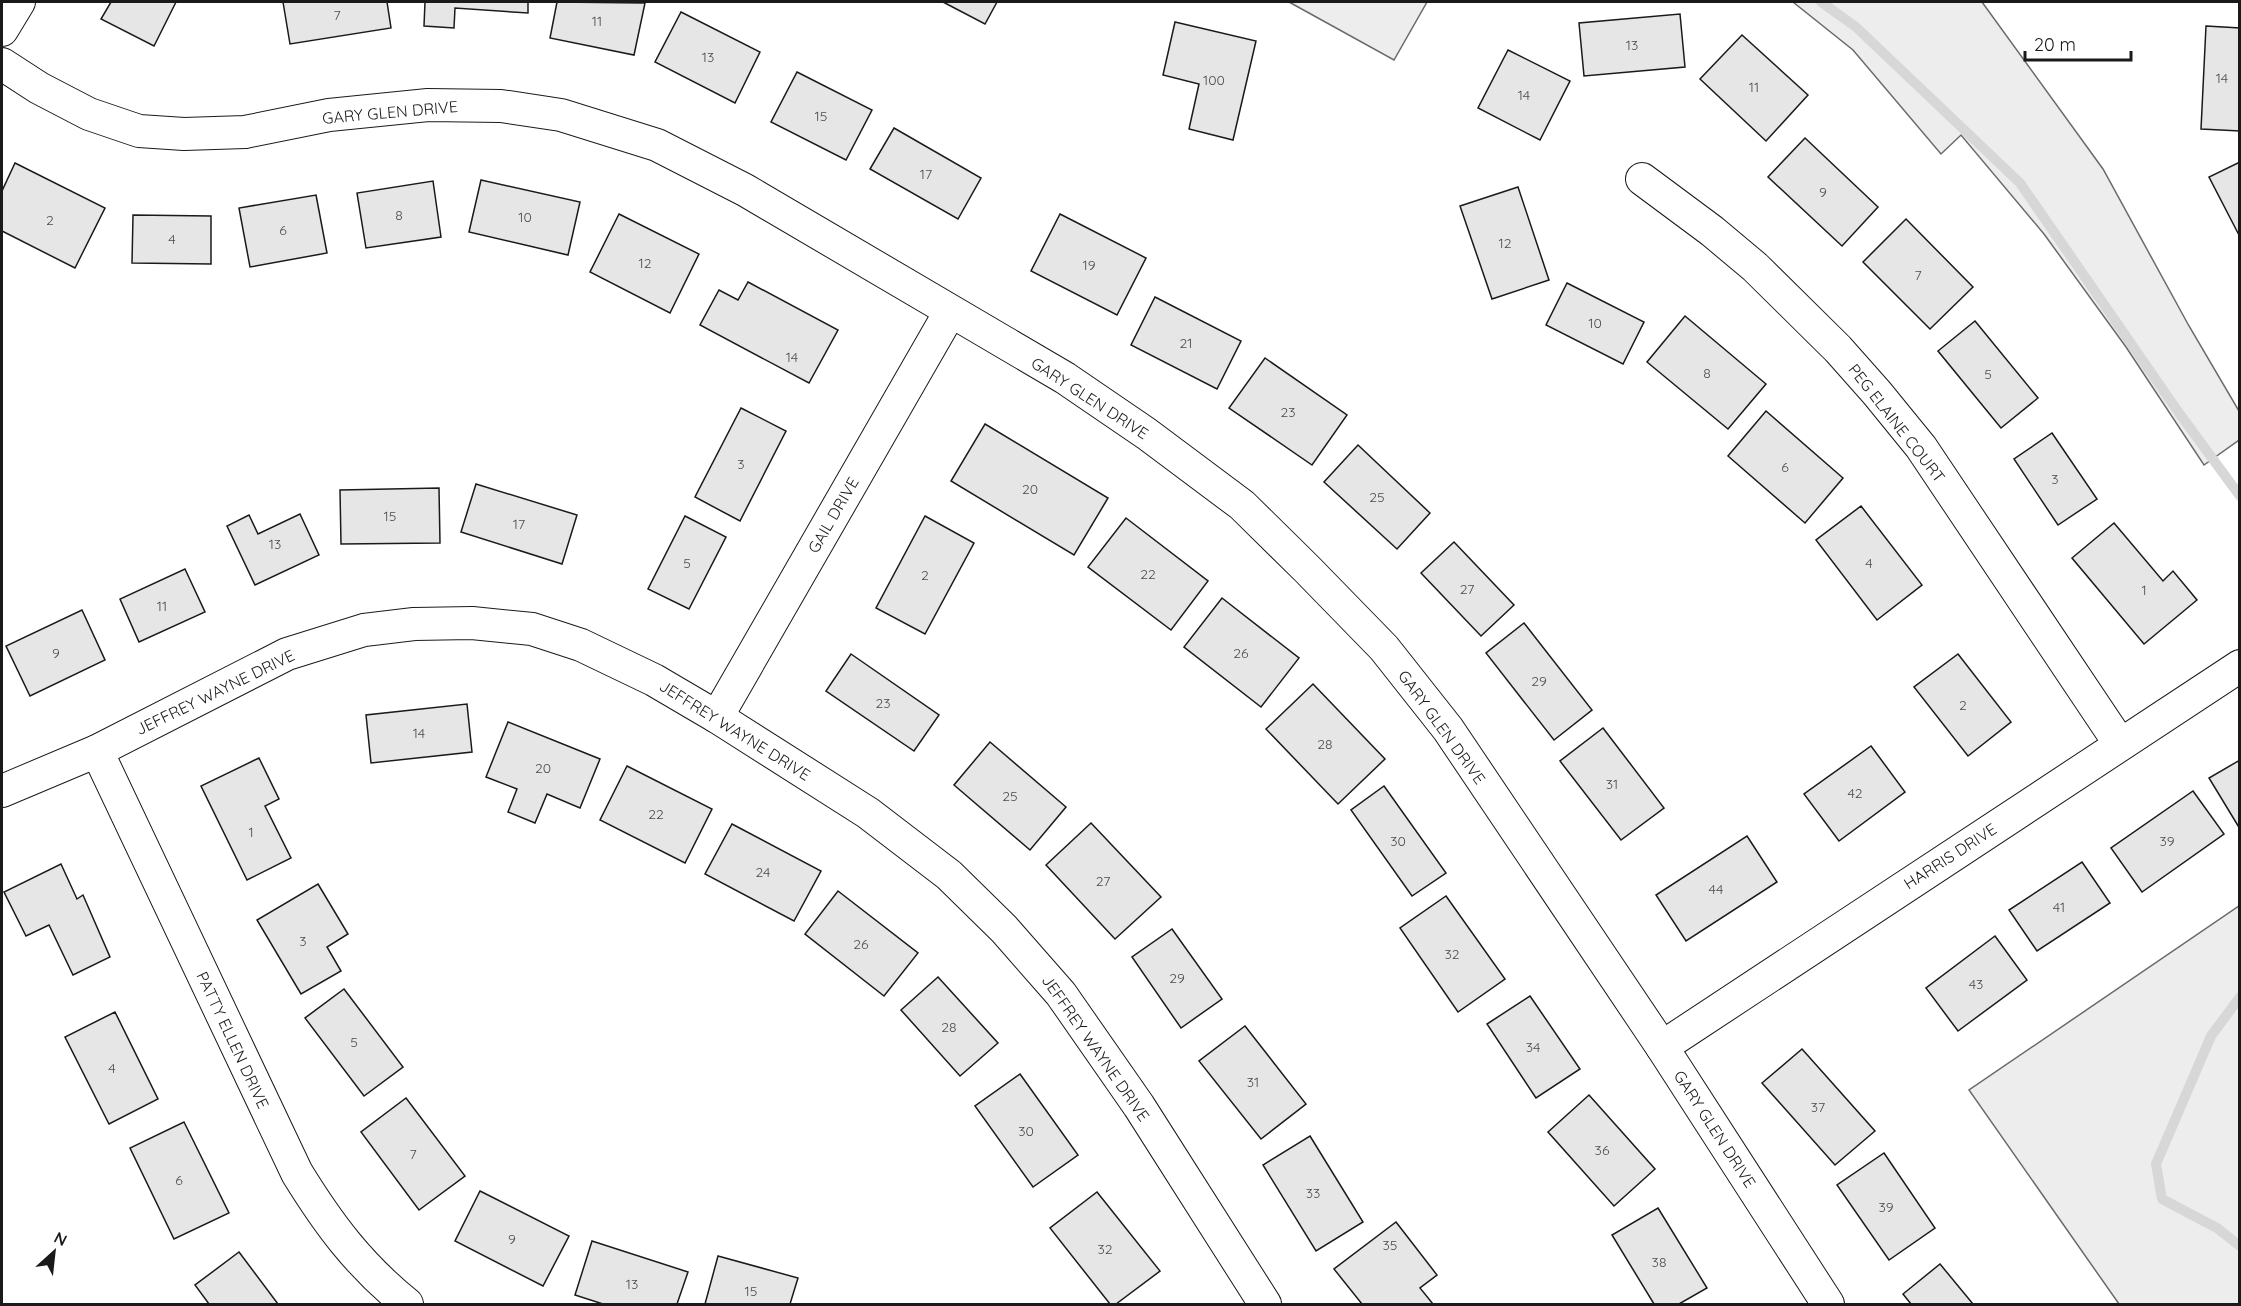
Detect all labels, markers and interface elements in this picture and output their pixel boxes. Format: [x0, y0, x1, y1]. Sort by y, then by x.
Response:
house number: 7 [333, 6, 341, 24]
house number: 11 [592, 12, 602, 30]
scale bar [2025, 24, 2132, 62]
text: 20 m [2034, 33, 2076, 56]
house number: 13 [1626, 36, 1638, 54]
house number: 13 [702, 48, 714, 66]
house number: 14 [2216, 69, 2228, 87]
house number: 100 [1203, 71, 1225, 89]
house number: 11 [1749, 78, 1759, 96]
house number: 14 [1518, 86, 1530, 104]
street label: GARY GLEN DRIVE [321, 96, 459, 128]
house number: 15 [815, 107, 827, 125]
house number: 17 [920, 165, 932, 183]
house number: 9 [1819, 183, 1827, 201]
house number: 8 [395, 206, 403, 224]
house number: 10 [518, 208, 532, 226]
house number: 2 [46, 211, 54, 229]
house number: 6 [279, 221, 287, 239]
house number: 4 [168, 230, 176, 248]
house number: 12 [1499, 234, 1512, 252]
house number: 12 [639, 254, 652, 272]
house number: 19 [1083, 256, 1096, 274]
house number: 7 [1914, 266, 1922, 284]
house number: 10 [1588, 314, 1602, 332]
house number: 21 [1180, 334, 1192, 352]
house number: 14 [786, 348, 798, 366]
street label: GARY GLEN DRIVE [1028, 353, 1152, 443]
street label: PEG ELAINE COURT [1844, 360, 1950, 487]
house number: 8 [1703, 364, 1711, 382]
house number: 5 [1984, 365, 1992, 383]
house number: 23 [1280, 403, 1296, 421]
house number: 3 [737, 455, 745, 473]
house number: 6 [1781, 458, 1789, 476]
house number: 3 [2051, 470, 2059, 488]
street label: GAIL DRIVE [803, 473, 863, 557]
house number: 20 [1022, 480, 1038, 498]
house number: 25 [1369, 488, 1385, 506]
house number: 15 [384, 507, 396, 525]
house number: 17 [513, 515, 525, 533]
house number: 13 [269, 535, 281, 553]
house number: 5 [683, 554, 691, 572]
house number: 4 [1865, 554, 1873, 572]
house number: 22 [1140, 565, 1156, 583]
house number: 2 [921, 566, 929, 584]
house number: 27 [1460, 580, 1474, 598]
house number: 1 [2141, 581, 2147, 599]
house number: 11 [157, 597, 167, 615]
house number: 9 [52, 644, 60, 662]
house number: 26 [1233, 644, 1249, 662]
street label: JEFFREY WAYNE DRIVE [132, 645, 298, 739]
street label: GARY GLEN DRIVE [1394, 666, 1490, 788]
house number: 29 [1531, 672, 1547, 690]
street label: JEFFREY WAYNE DRIVE [656, 675, 814, 785]
house number: 23 [875, 694, 891, 712]
house number: 2 [1959, 696, 1967, 714]
house number: 14 [413, 724, 425, 742]
house number: 28 [1317, 735, 1333, 753]
house number: 20 [535, 759, 551, 777]
house number: 31 [1606, 775, 1618, 793]
house number: 42 [1847, 784, 1863, 802]
house number: 25 [1002, 787, 1018, 805]
house number: 22 [648, 805, 664, 823]
street label: HARRIS DRIVE [1900, 819, 2000, 893]
house number: 1 [248, 823, 254, 841]
house number: 30 [1390, 832, 1406, 850]
house number: 39 [2159, 832, 2175, 850]
house number: 24 [756, 863, 770, 881]
house number: 27 [1096, 872, 1110, 890]
house number: 44 [1709, 880, 1723, 898]
house number: 41 [2053, 898, 2065, 916]
house number: 3 [299, 932, 307, 950]
house number: 26 [853, 935, 869, 953]
house number: 32 [1444, 945, 1460, 963]
street label: PATTY ELLEN DRIVE [192, 968, 274, 1112]
house number: 29 [1169, 969, 1185, 987]
street label: JEFFREY WAYNE DRIVE [1038, 971, 1154, 1125]
house number: 43 [1969, 975, 1983, 993]
house number: 28 [941, 1018, 957, 1036]
house number: 5 [350, 1033, 358, 1051]
house number: 34 [1526, 1038, 1540, 1056]
house number: 4 [108, 1059, 116, 1077]
street label: GARY GLEN DRIVE [1670, 1067, 1760, 1191]
house number: 31 [1247, 1073, 1259, 1091]
house number: 37 [1811, 1098, 1825, 1116]
house number: 30 [1018, 1122, 1034, 1140]
house number: 36 [1595, 1141, 1610, 1159]
house number: 7 [409, 1145, 417, 1163]
house number: 6 [175, 1171, 183, 1189]
house number: 33 [1306, 1184, 1320, 1202]
house number: 39 [1878, 1198, 1894, 1216]
north arrow [24, 1222, 84, 1282]
text: N [51, 1227, 71, 1250]
house number: 9 [508, 1230, 516, 1248]
house number: 35 [1383, 1236, 1397, 1254]
house number: 32 [1097, 1240, 1113, 1258]
house number: 38 [1652, 1253, 1666, 1271]
house number: 13 [626, 1275, 638, 1293]
house number: 15 [745, 1282, 757, 1300]

